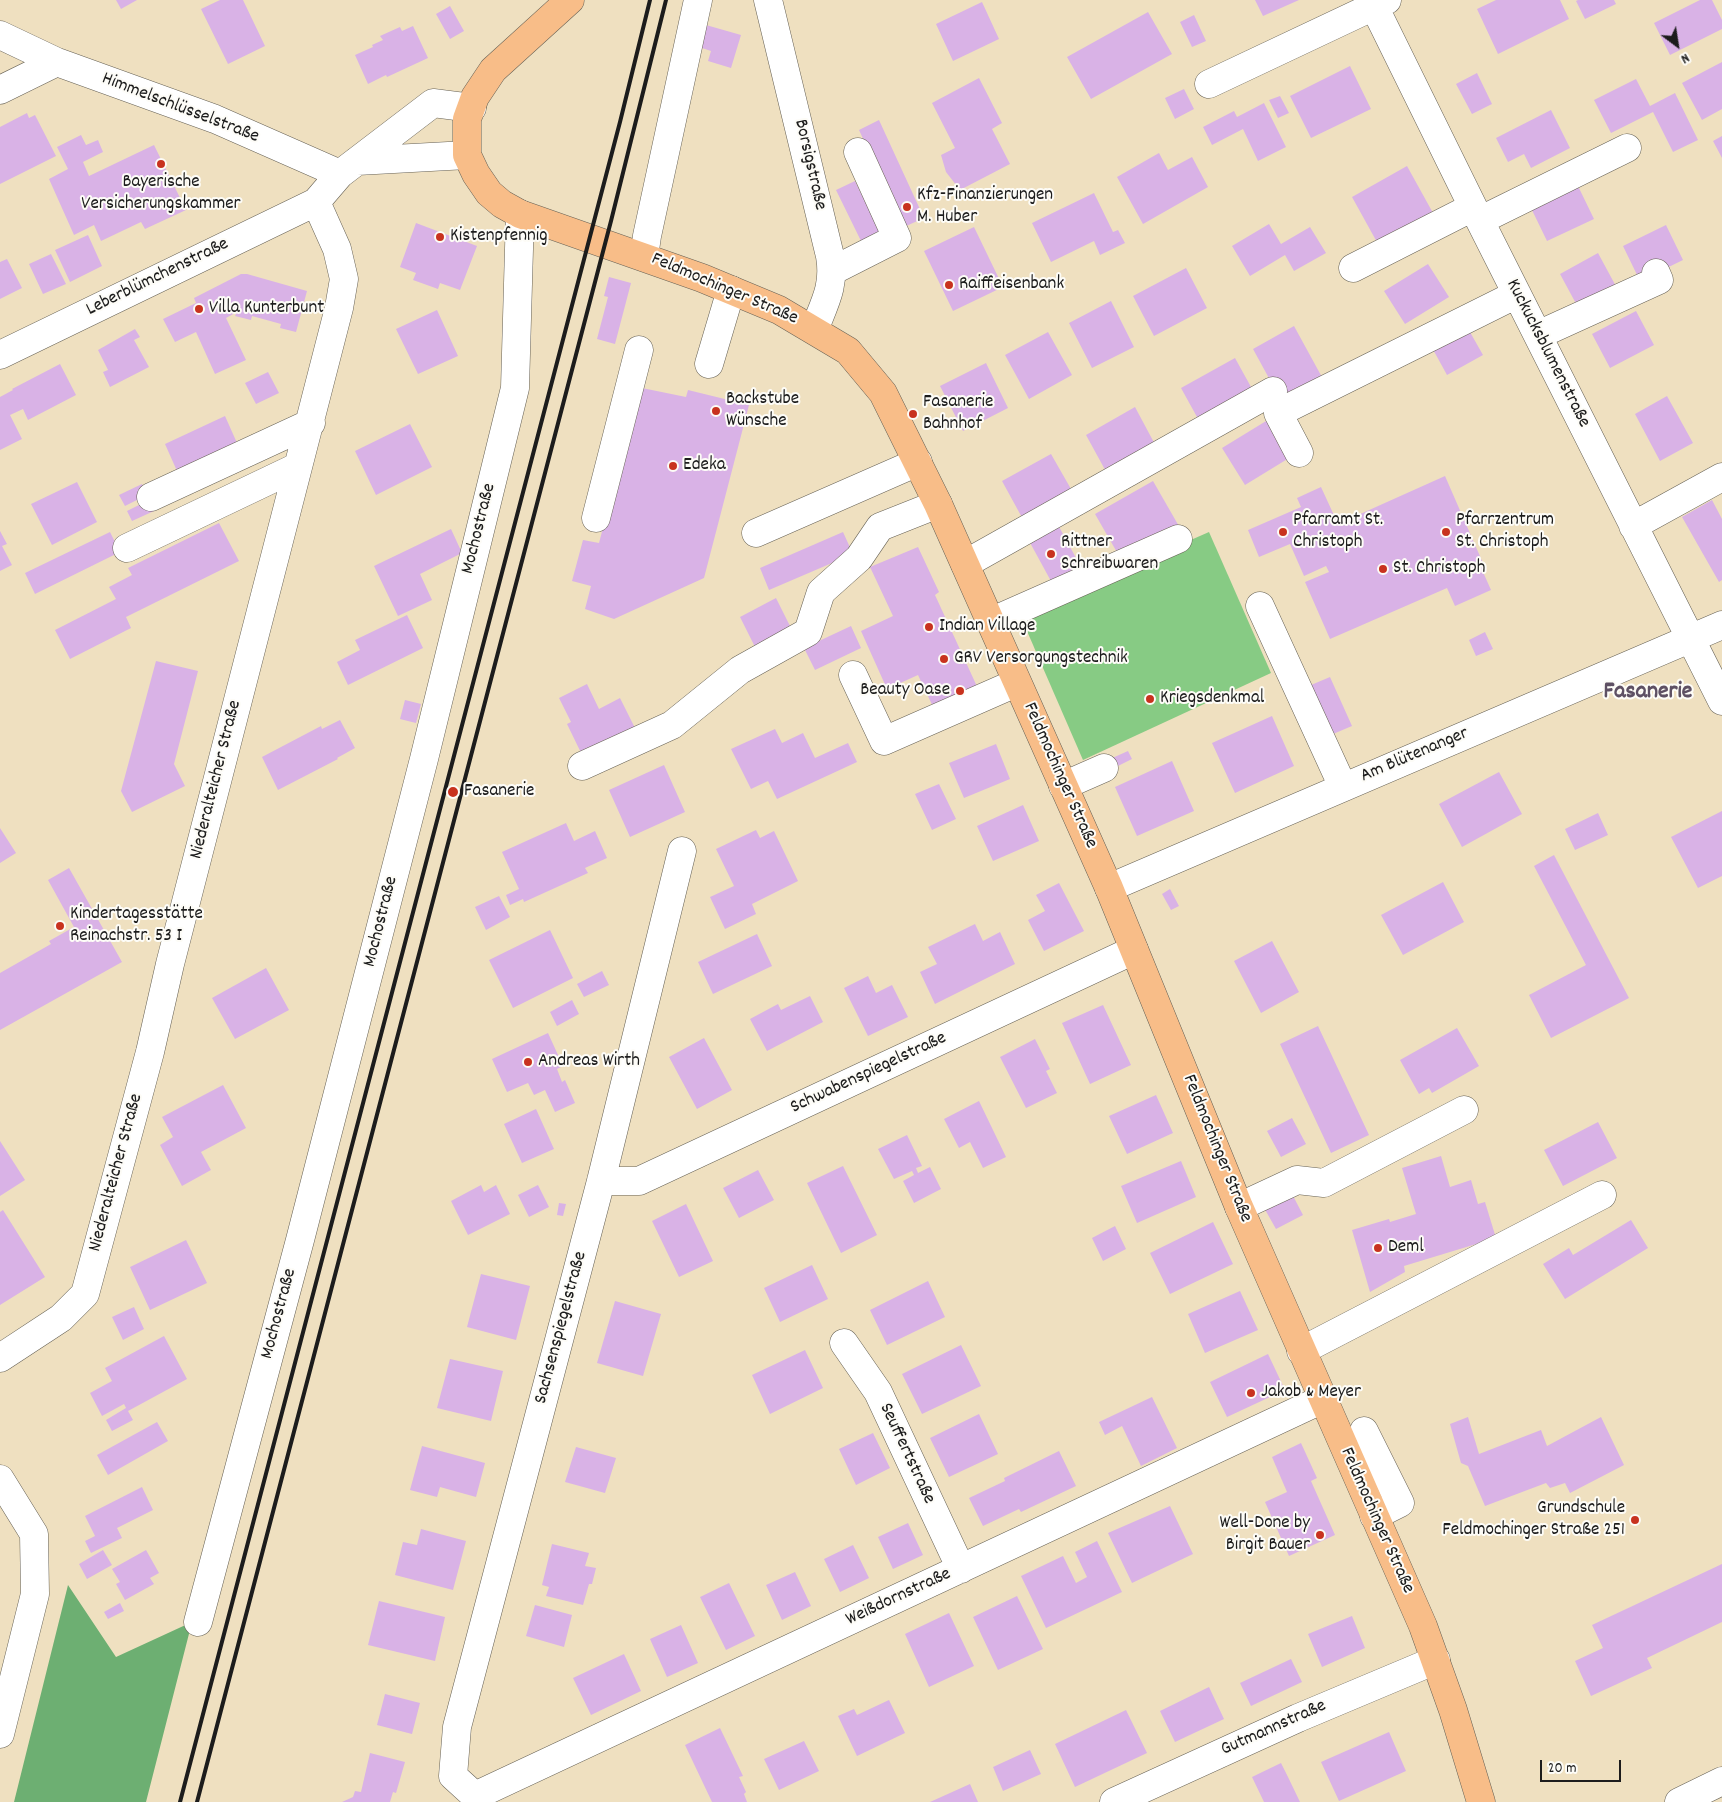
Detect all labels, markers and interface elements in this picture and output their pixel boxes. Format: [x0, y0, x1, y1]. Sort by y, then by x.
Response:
north arrow [1652, 20, 1702, 70]
text: N [1677, 47, 1693, 68]
street label: Himmelschlüsselstraße [98, 69, 262, 149]
street label: Borsigstraße [787, 117, 831, 213]
marker: Bayerische Versicherungskammer [155, 158, 167, 170]
place label: Bayerische Versicherungskammer [81, 172, 241, 216]
place label: Kfz-Finanzierungen M. Huber [917, 185, 1053, 229]
marker: Kfz-Finanzierungen M. Huber [901, 201, 913, 213]
place label: Kistenpfennig [450, 226, 548, 248]
marker: Kistenpfennig [434, 231, 446, 243]
street label: Leberblümchenstraße [83, 234, 233, 322]
street label: Feldmochinger Straße [647, 249, 801, 331]
place label: Raiffeisenbank [959, 274, 1064, 296]
street label: Kuckucksblumenstraße [1500, 276, 1594, 432]
marker: Raiffeisenbank [943, 279, 955, 291]
place label: Villa Kunterbunt [209, 298, 324, 320]
marker: Villa Kunterbunt [193, 303, 205, 315]
place label: Backstube Wünsche [726, 389, 799, 433]
place label: Fasanerie Bahnhof [923, 392, 993, 436]
marker: Backstube Wünsche [710, 405, 722, 417]
marker: Fasanerie Bahnhof [907, 408, 919, 420]
place label: Edeka [683, 455, 726, 477]
marker: Edeka [667, 460, 679, 472]
street label: Mochostraße [458, 481, 502, 577]
place label: Pfarramt St. Christoph [1293, 510, 1383, 554]
place label: Pfarrzentrum St. Christoph [1456, 510, 1554, 554]
marker: Pfarramt St. Christoph [1277, 526, 1289, 538]
marker: Pfarrzentrum St. Christoph [1440, 526, 1452, 538]
place label: Rittner Schreibwaren [1061, 532, 1158, 576]
marker: Rittner Schreibwaren [1045, 548, 1057, 560]
place label: St. Christoph [1393, 558, 1485, 580]
marker: St. Christoph [1377, 563, 1389, 575]
place label: Indian Village [939, 616, 1035, 638]
marker: Indian Village [923, 621, 935, 633]
place label: GRV Versorgungstechnik [954, 648, 1128, 670]
marker: GRV Versorgungstechnik [938, 653, 950, 665]
place label: Beauty Oase [860, 680, 950, 702]
district label: Fasanerie [1604, 680, 1692, 708]
marker: Beauty Oase [954, 685, 966, 697]
place label: Kriegsdenkmal [1160, 688, 1264, 710]
marker: Kriegsdenkmal [1144, 693, 1156, 705]
street label: Niederalteicher Straße [186, 698, 248, 862]
street label: Feldmochinger Straße [1017, 700, 1101, 852]
street label: Am Blütenanger [1358, 723, 1472, 789]
place label: Fasanerie [464, 781, 534, 803]
marker: Fasanerie [446, 785, 460, 799]
street label: Mochostraße [360, 874, 404, 970]
place label: Kindertagesstätte Reinachstr. 53 I [70, 904, 203, 948]
marker: Kindertagesstätte Reinachstr. 53 I [54, 920, 66, 932]
street label: Schwabenspiegelstraße [787, 1028, 951, 1120]
place label: Andreas Wirth [538, 1051, 640, 1073]
marker: Andreas Wirth [522, 1056, 534, 1068]
street label: Feldmochinger Straße [1176, 1072, 1256, 1226]
street label: Niederalteicher Straße [85, 1091, 149, 1255]
place label: Deml [1388, 1237, 1424, 1259]
marker: Deml [1372, 1242, 1384, 1254]
street label: Sachsenspiegelstraße [531, 1249, 593, 1407]
street label: Mochostraße [257, 1266, 303, 1362]
place label: Jakob & Meyer [1261, 1382, 1361, 1404]
marker: Jakob & Meyer [1245, 1387, 1257, 1399]
street label: Seuffertstraße [873, 1400, 939, 1508]
street label: Feldmochinger Straße [1334, 1445, 1418, 1597]
place label: Grundschule Feldmochinger Straße 251 [1442, 1498, 1625, 1542]
place label: Well-Done by Birgit Bauer [1220, 1513, 1310, 1557]
marker: Grundschule Feldmochinger Straße 251 [1629, 1514, 1641, 1526]
marker: Well-Done by Birgit Bauer [1314, 1529, 1326, 1541]
street label: Weißdornstraße [843, 1564, 955, 1632]
street label: Gutmannstraße [1218, 1696, 1330, 1762]
scale bar [1542, 1750, 1623, 1782]
text: 20 m [1548, 1758, 1576, 1780]

